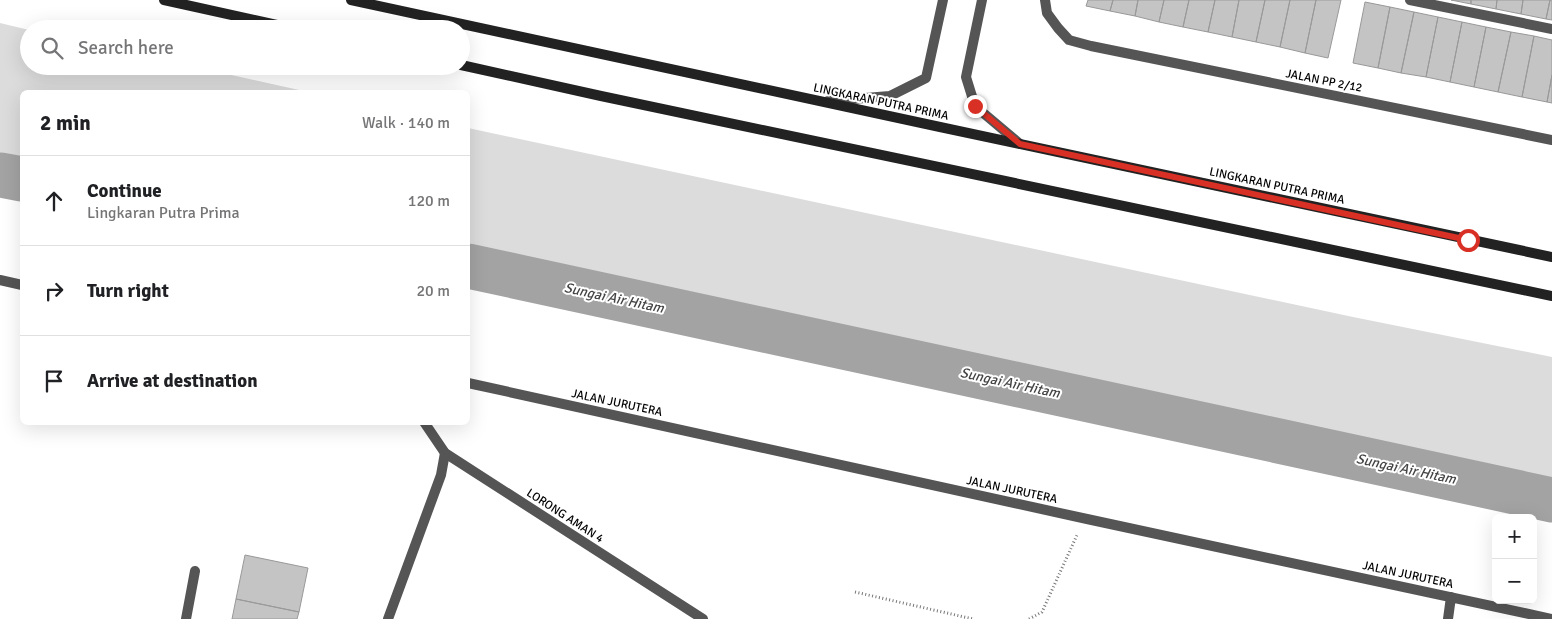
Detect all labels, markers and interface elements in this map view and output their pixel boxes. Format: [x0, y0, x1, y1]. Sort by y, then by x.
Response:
search box [20, 20, 470, 75]
icon: search [38, 34, 66, 62]
text: Search here [78, 36, 174, 60]
street label: JALAN PP 2/12 [1285, 66, 1363, 96]
street label: LINGKARAN PUTRA PRIMA [812, 80, 951, 124]
route end [964, 95, 987, 118]
text: 2 min [40, 110, 91, 136]
text: Walk · 140 m [362, 113, 450, 133]
street label: LINGKARAN PUTRA PRIMA [1208, 164, 1347, 208]
text: Continue [87, 179, 162, 203]
icon: ahead [40, 187, 68, 215]
text: 120 m [408, 191, 450, 211]
text: Lingkaran Putra Prima [87, 203, 240, 223]
route start [1457, 229, 1480, 252]
icon: right [40, 277, 68, 305]
text: Turn right [87, 279, 169, 303]
water label: Sungai Air Hitam [563, 279, 666, 317]
text: 20 m [416, 281, 450, 301]
water label: Sungai Air Hitam [959, 364, 1062, 402]
icon: arrive [40, 367, 68, 395]
text: Arrive at destination [87, 369, 258, 393]
street label: JALAN JURUTERA [570, 386, 664, 420]
water label: Sungai Air Hitam [1355, 450, 1458, 488]
street label: JALAN JURUTERA [965, 473, 1059, 507]
street label: LORONG AMAN 4 [524, 485, 607, 547]
map controls [1492, 514, 1537, 604]
button: + [1492, 514, 1537, 559]
street label: JALAN JURUTERA [1361, 558, 1455, 592]
button: − [1492, 559, 1537, 604]

